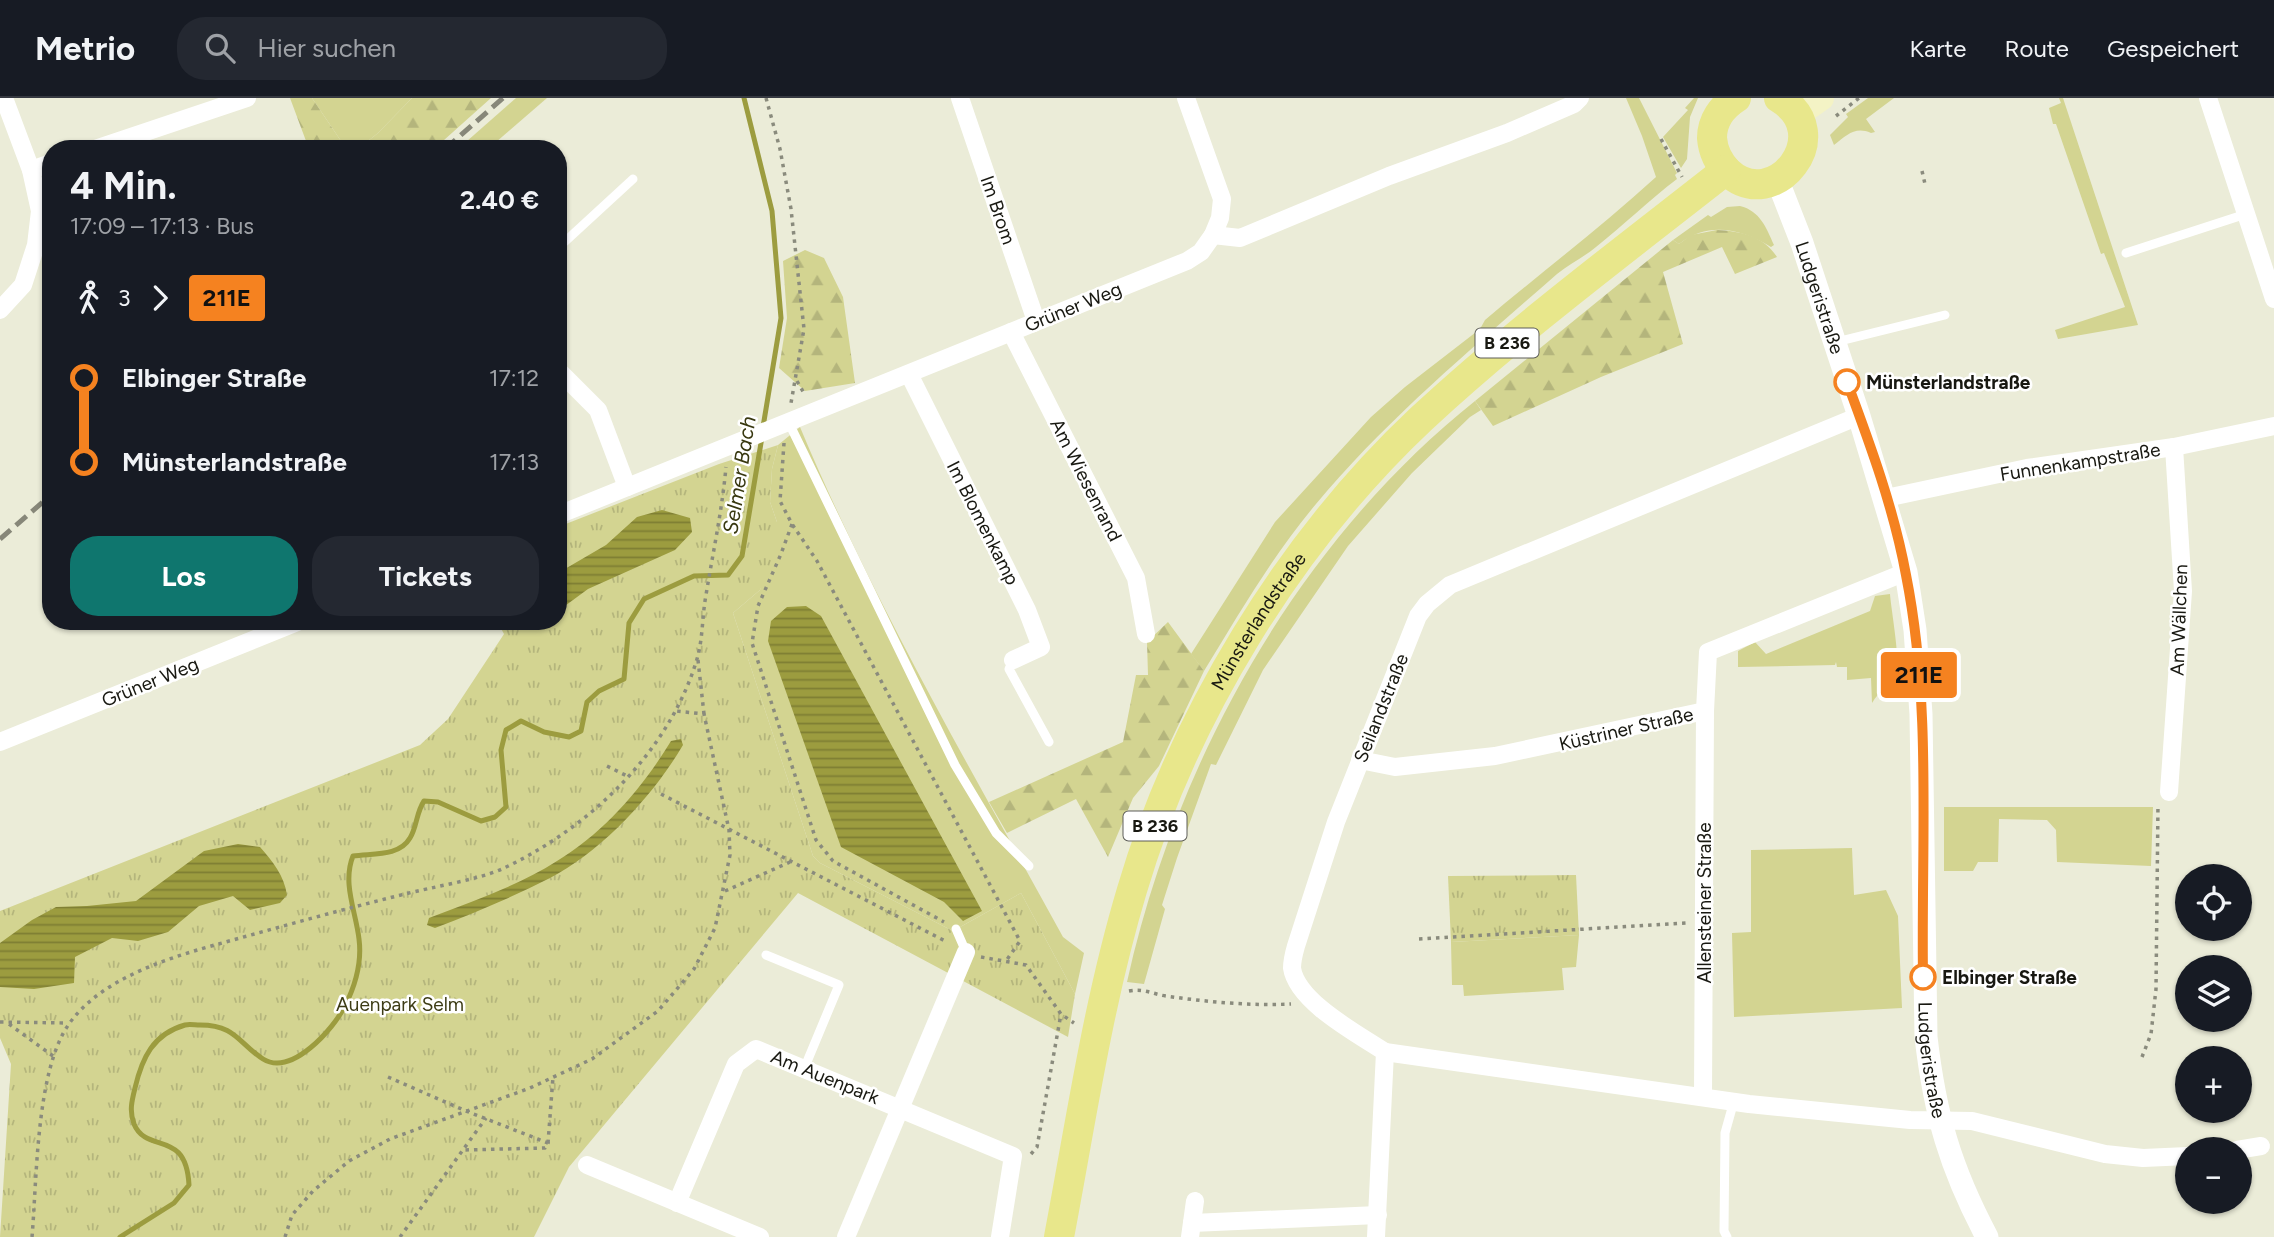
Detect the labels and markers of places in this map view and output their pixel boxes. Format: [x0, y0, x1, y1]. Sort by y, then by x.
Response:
marker: Münsterlandstraße [1834, 369, 1860, 395]
place label: Münsterlandstraße [1866, 371, 2031, 394]
marker: Elbinger Straße [1910, 964, 1936, 990]
place label: Elbinger Straße [1942, 966, 2077, 989]

